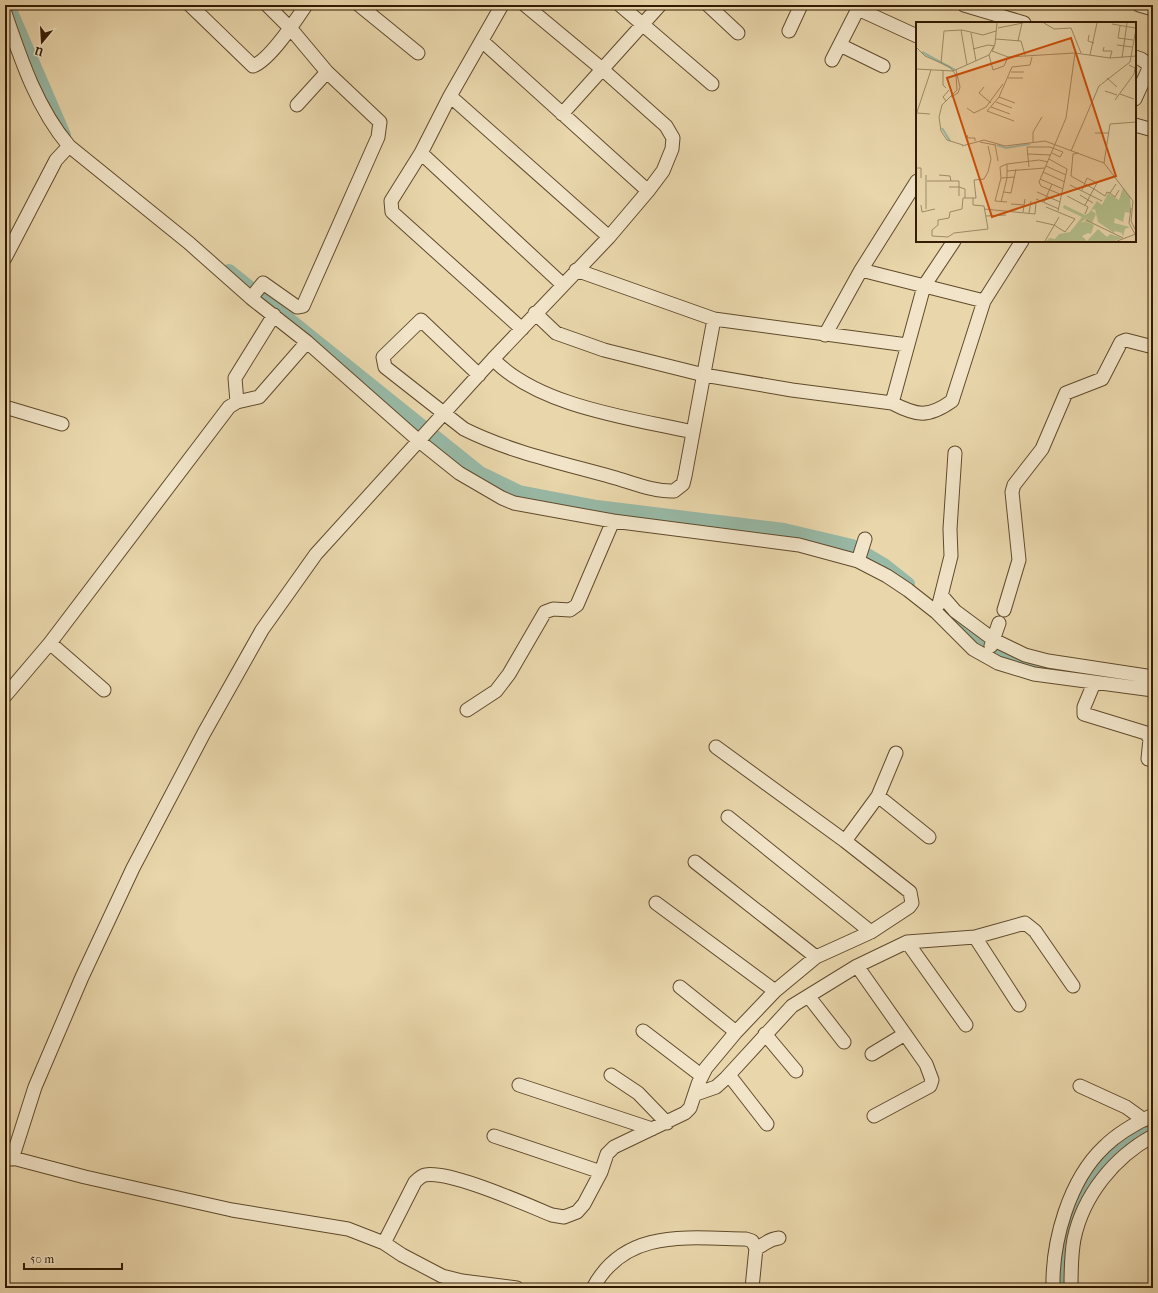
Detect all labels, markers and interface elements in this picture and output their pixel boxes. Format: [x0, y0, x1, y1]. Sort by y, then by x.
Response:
north arrow [22, 22, 62, 62]
inset map [916, 22, 1136, 242]
text: U [33, 43, 46, 59]
scale bar [24, 1245, 122, 1271]
text: 50 m [30, 1252, 54, 1266]

